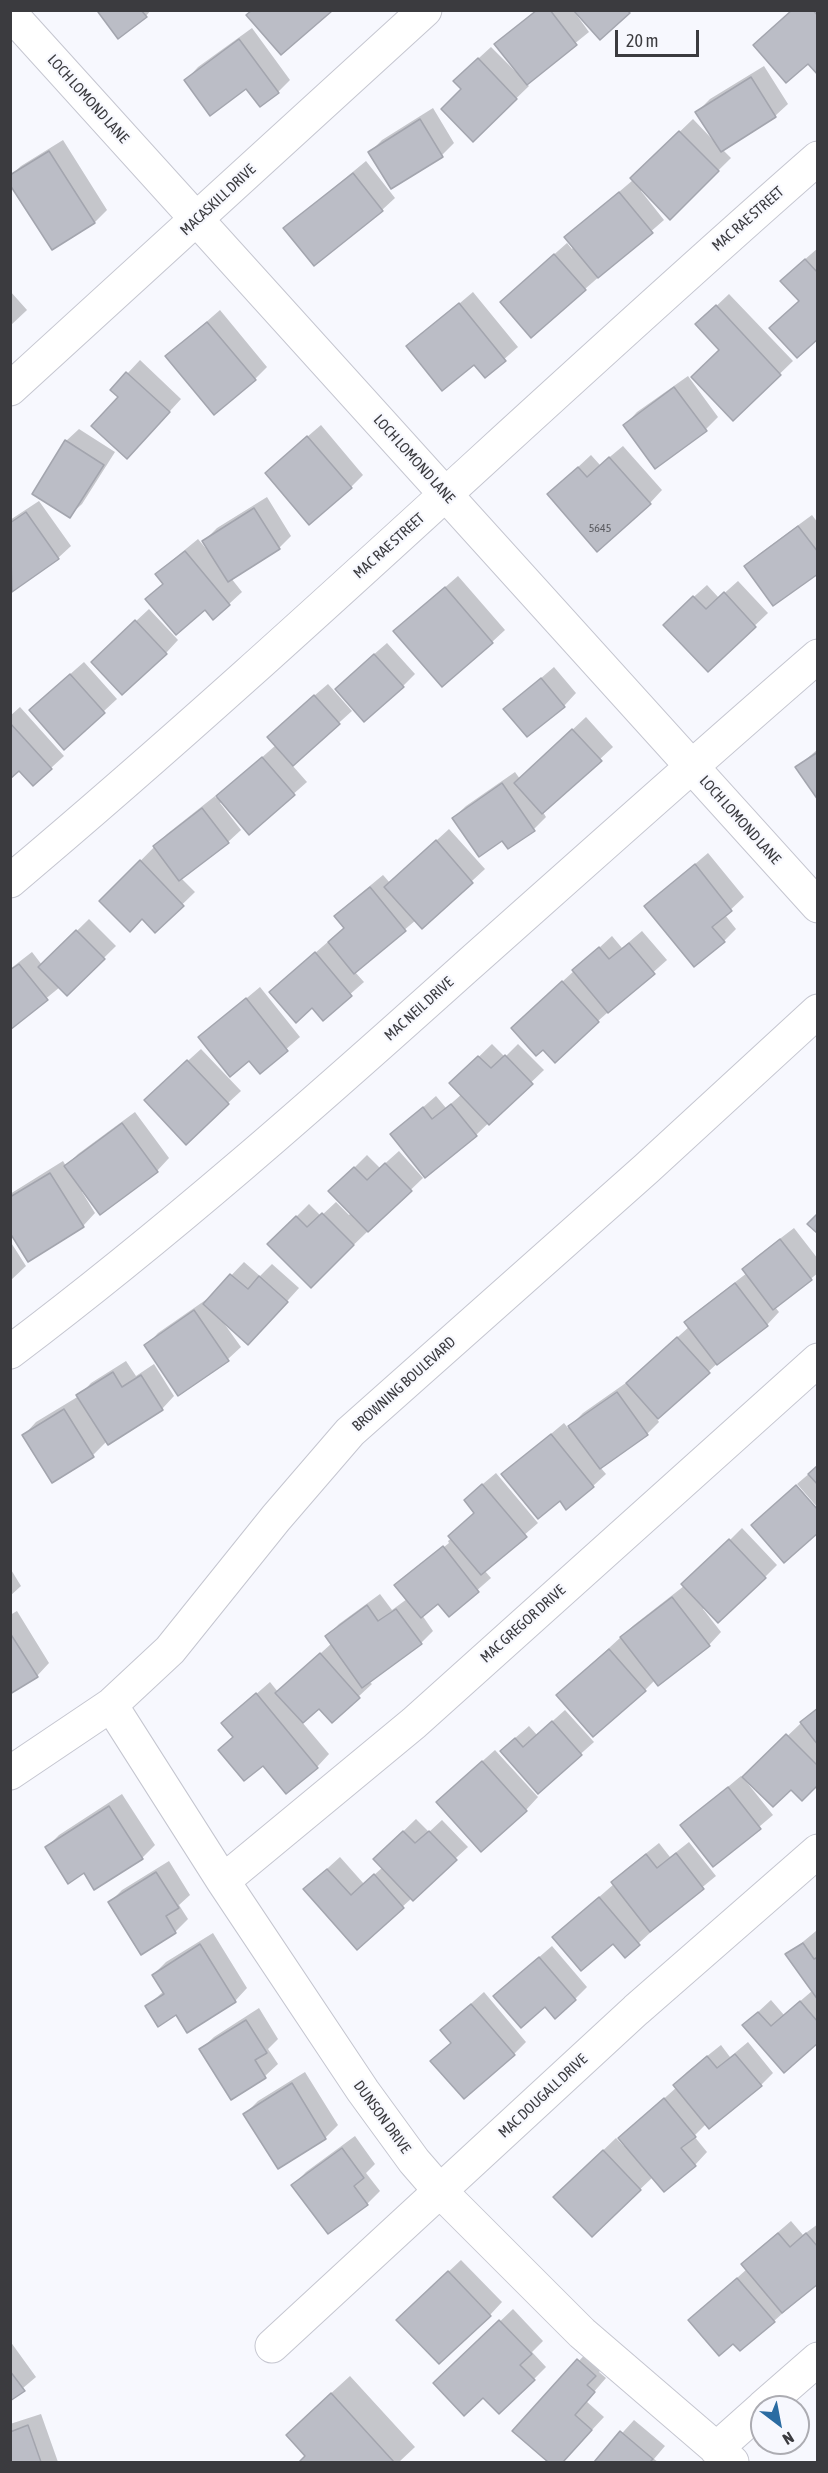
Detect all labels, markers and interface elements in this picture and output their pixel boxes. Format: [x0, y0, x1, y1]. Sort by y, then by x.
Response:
scale bar [618, 18, 702, 56]
text: 20 m [626, 30, 658, 51]
street label: LOCH LOMOND LANE [44, 51, 132, 147]
street label: MACASKILL DRIVE [177, 161, 259, 239]
street label: MAC RAE STREET [708, 183, 788, 255]
street label: LOCH LOMOND LANE [370, 411, 458, 507]
street label: MAC RAE STREET [350, 509, 428, 583]
house number: 5645 [589, 521, 611, 535]
street label: LOCH LOMOND LANE [696, 772, 784, 868]
street label: MAC NEIL DRIVE [381, 973, 457, 1045]
street label: BROWNING BOULEVARD [349, 1333, 459, 1435]
street label: MAC GREGOR DRIVE [477, 1581, 569, 1667]
street label: MAC DOUGALL DRIVE [495, 2050, 591, 2142]
street label: DUNSON DRIVE [350, 2077, 414, 2157]
north arrow [750, 2395, 810, 2455]
text: N [780, 2428, 797, 2449]

